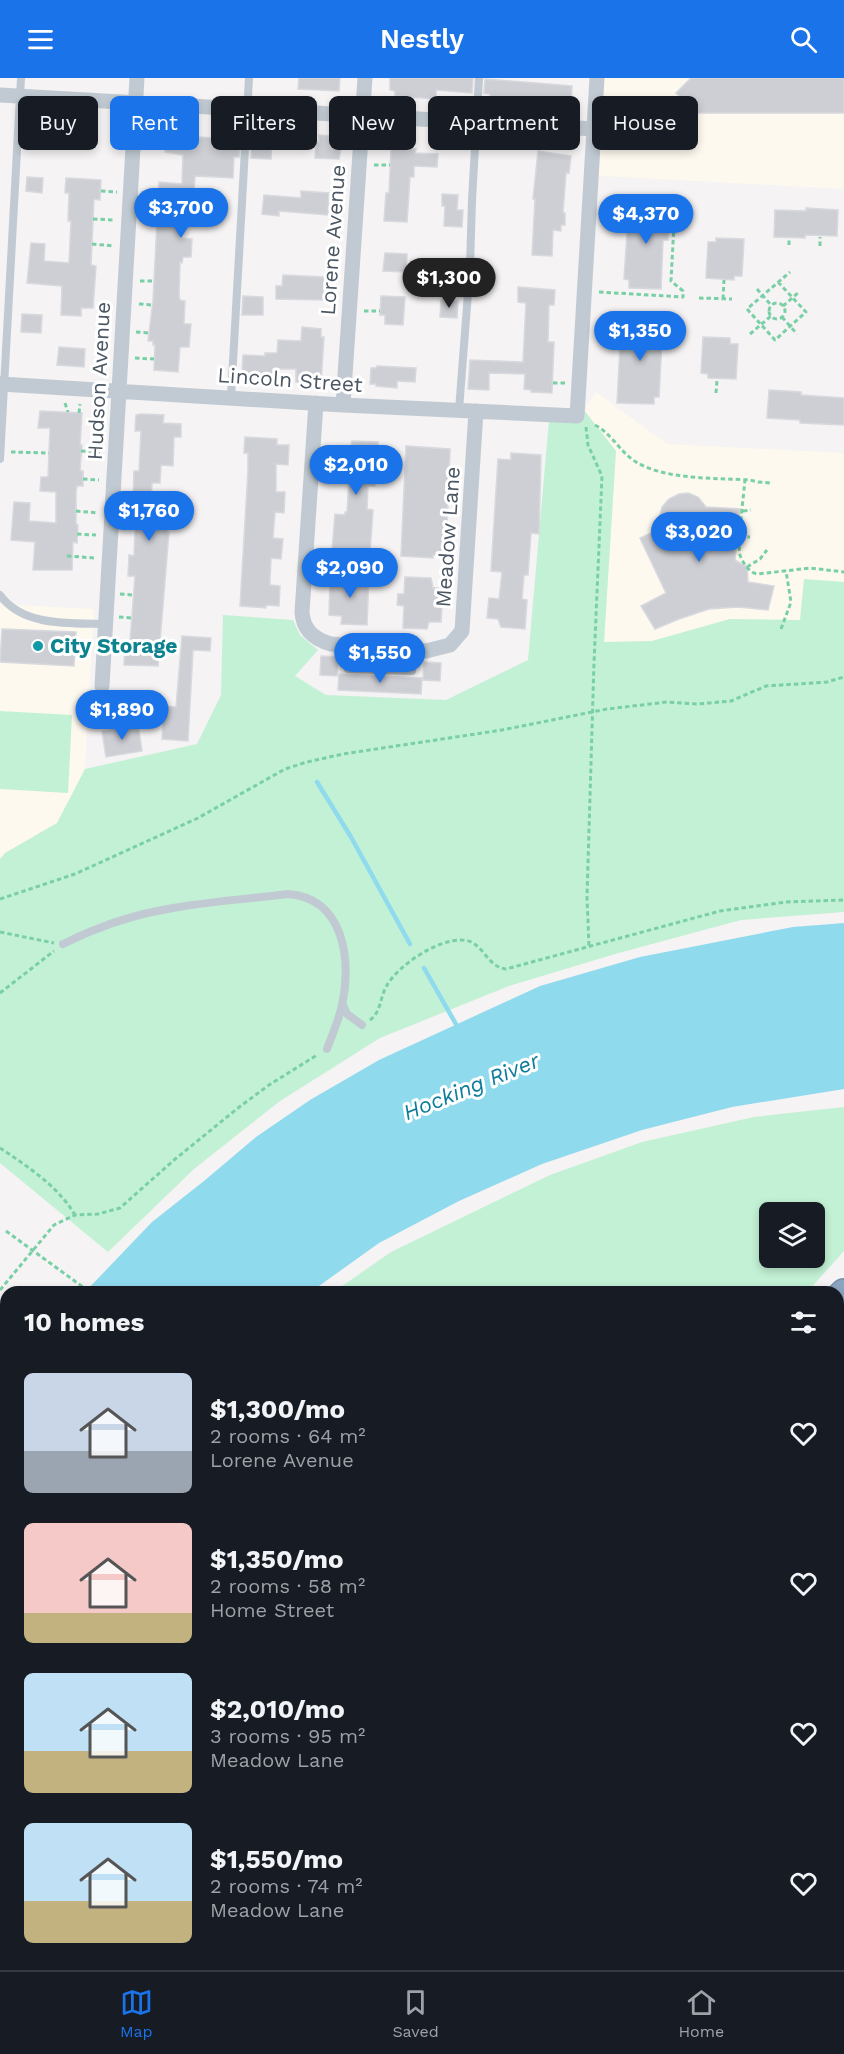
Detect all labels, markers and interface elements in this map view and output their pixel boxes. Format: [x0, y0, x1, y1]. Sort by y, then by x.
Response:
icon: menu [24, 23, 57, 56]
text: Nestly [380, 23, 464, 55]
icon: search [787, 23, 820, 56]
chip: Buy [18, 96, 98, 150]
chip: Rent [110, 96, 199, 150]
chip: Filters [211, 96, 317, 150]
chip: New [329, 96, 416, 150]
chip: Apartment [428, 96, 580, 150]
chip: House [592, 96, 698, 150]
street label: Lorene Avenue [315, 164, 350, 316]
pin: $3,700 [132, 188, 230, 239]
pin: $4,370 [597, 194, 695, 245]
text: $3,700 [148, 195, 214, 219]
text: $4,370 [612, 201, 680, 225]
pin: $1,300 [400, 258, 498, 309]
text: $1,300 [417, 265, 481, 289]
street label: Hudson Avenue [82, 301, 115, 461]
pin: $1,350 [591, 311, 689, 362]
text: $1,350 [608, 318, 672, 342]
street label: Lincoln Street [217, 362, 364, 397]
pin: $2,010 [307, 445, 405, 496]
text: $2,010 [324, 452, 388, 476]
street label: Meadow Lane [430, 466, 465, 608]
pin: $1,760 [100, 491, 198, 542]
text: $1,760 [118, 498, 180, 522]
pin: $3,020 [650, 512, 748, 563]
text: $3,020 [665, 519, 733, 543]
pin: $2,090 [301, 548, 399, 599]
text: $2,090 [316, 555, 384, 579]
place label: City Storage [50, 633, 177, 658]
pin: $1,550 [331, 633, 429, 684]
marker: City Storage [31, 639, 45, 653]
text: $1,550 [348, 640, 412, 664]
pin: $1,890 [73, 690, 171, 741]
text: $1,890 [90, 697, 154, 721]
water label: Hocking River [400, 1047, 544, 1125]
map controls [759, 1202, 825, 1268]
button: layers [759, 1202, 825, 1268]
icon: filters [787, 1306, 820, 1339]
text: 10 homes [24, 1307, 144, 1337]
text: $1,300/mo [210, 1394, 345, 1424]
icon: home [72, 1397, 144, 1469]
icon: heart [787, 1417, 820, 1450]
text: 2 rooms · 64 m² [210, 1424, 366, 1448]
text: Lorene Avenue [210, 1448, 354, 1472]
text: $1,350/mo [210, 1544, 343, 1574]
icon: home [72, 1547, 144, 1619]
icon: heart [787, 1567, 820, 1600]
text: 2 rooms · 58 m² [210, 1574, 365, 1598]
text: Home Street [210, 1598, 334, 1622]
text: $2,010/mo [210, 1694, 345, 1724]
icon: home [72, 1697, 144, 1769]
icon: heart [787, 1717, 820, 1750]
text: 3 rooms · 95 m² [210, 1724, 365, 1748]
text: Meadow Lane [210, 1748, 344, 1772]
text: $1,550/mo [210, 1844, 343, 1874]
icon: home [72, 1847, 144, 1919]
icon: heart [787, 1867, 820, 1900]
text: 2 rooms · 74 m² [210, 1874, 363, 1898]
text: Meadow Lane [210, 1898, 344, 1922]
tab: Map [120, 1986, 153, 2041]
tab: Saved [392, 1986, 439, 2041]
tab: Home [678, 1986, 724, 2041]

